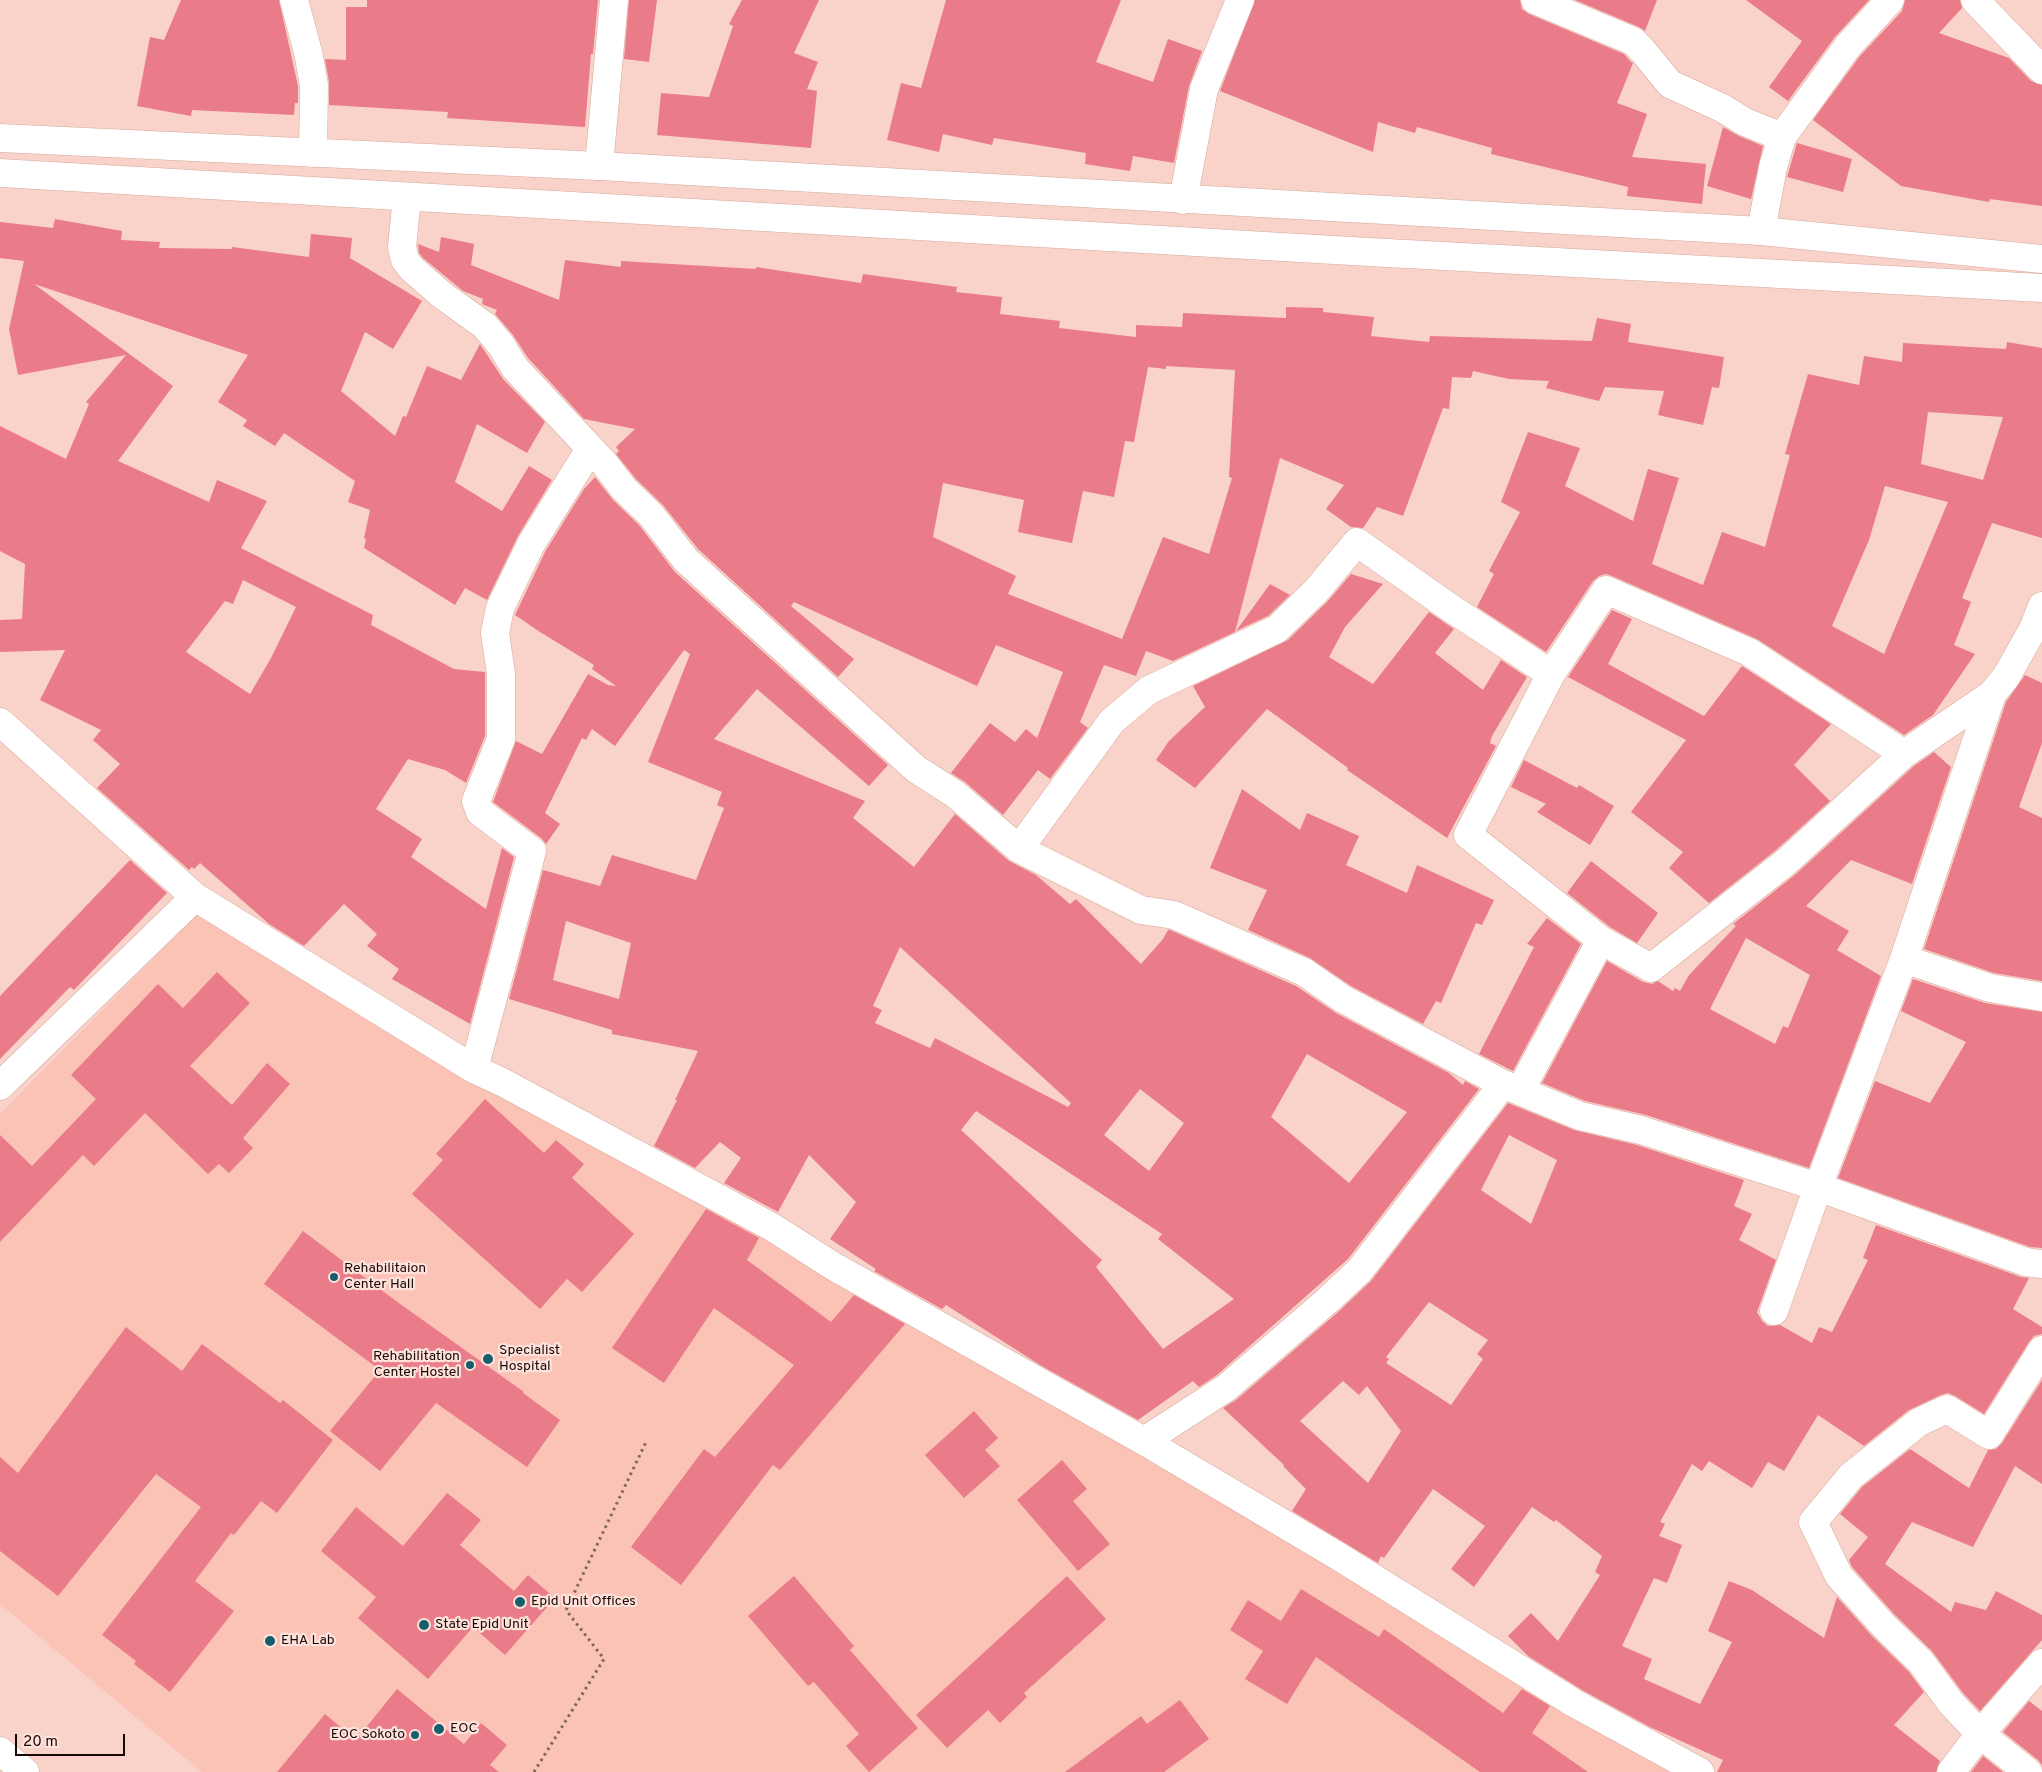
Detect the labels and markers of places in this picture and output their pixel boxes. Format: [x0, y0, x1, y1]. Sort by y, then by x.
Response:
place label: Rehabilitaion Center Hall [344, 1261, 426, 1294]
marker: Rehabilitaion Center Hall [328, 1271, 340, 1283]
place label: Specialist Hospital [499, 1343, 560, 1375]
place label: Rehabilitation Center Hostel [373, 1349, 460, 1381]
marker: Specialist Hospital [481, 1352, 495, 1366]
marker: Rehabilitation Center Hostel [464, 1359, 476, 1371]
place label: Epid Unit Offices [531, 1594, 636, 1610]
marker: Epid Unit Offices [513, 1595, 527, 1609]
place label: State Epid Unit [435, 1617, 529, 1633]
marker: State Epid Unit [417, 1618, 431, 1632]
place label: EHA Lab [281, 1633, 335, 1649]
marker: EHA Lab [263, 1634, 277, 1648]
place label: EOC [450, 1721, 477, 1737]
marker: EOC [432, 1722, 446, 1736]
place label: EOC Sokoto [331, 1727, 405, 1743]
marker: EOC Sokoto [409, 1729, 421, 1741]

